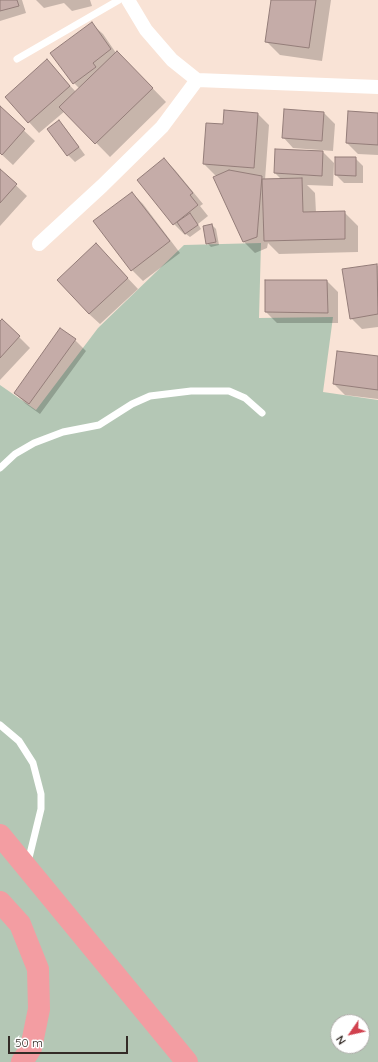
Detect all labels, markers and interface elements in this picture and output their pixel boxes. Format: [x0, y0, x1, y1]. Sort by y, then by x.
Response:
north arrow [330, 1014, 370, 1054]
scale bar [10, 1028, 130, 1054]
text: N [333, 1033, 349, 1047]
text: 50 m [15, 1035, 43, 1050]

